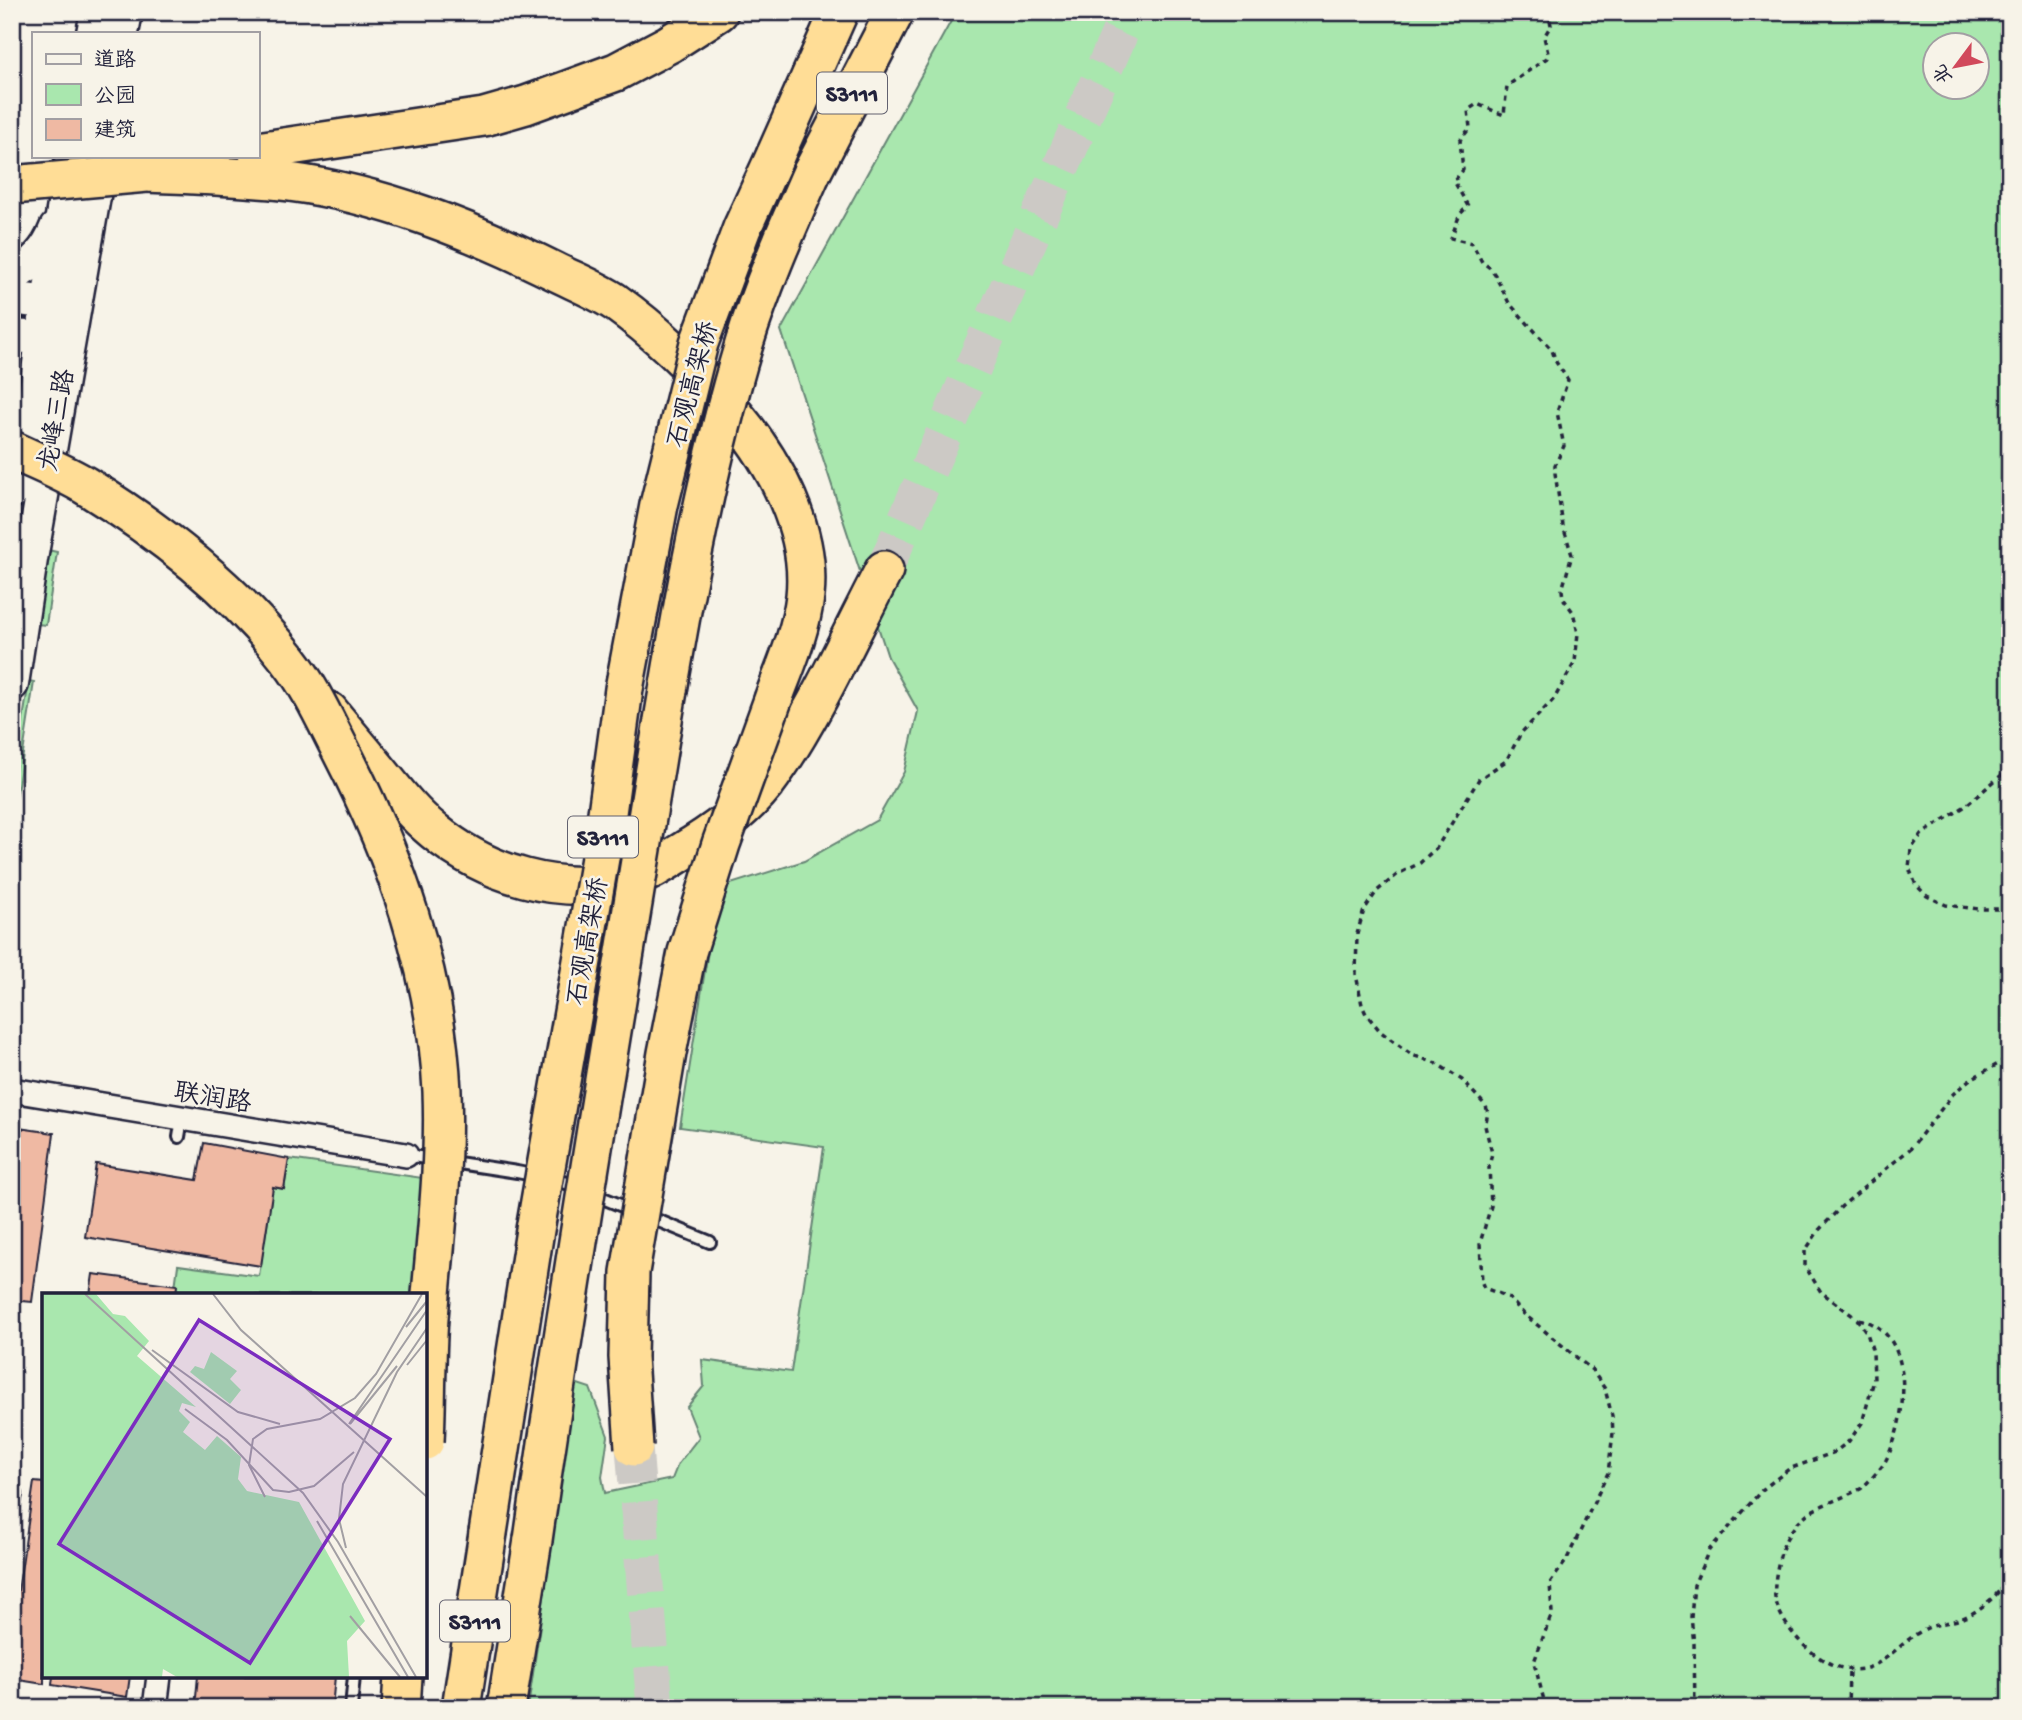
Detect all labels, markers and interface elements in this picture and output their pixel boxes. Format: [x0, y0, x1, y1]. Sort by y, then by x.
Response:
legend [32, 32, 259, 158]
north arrow [1920, 32, 1990, 102]
text: 道路 [94, 48, 136, 75]
text: 北 [1930, 59, 1959, 87]
road number: S3111 [817, 72, 887, 114]
text: 公园 [94, 85, 136, 111]
text: 建筑 [94, 119, 136, 145]
street label: 石观高架桥 [662, 318, 727, 452]
street label: 龙峰三路 [33, 367, 84, 475]
road number: S3111 [568, 816, 638, 858]
street label: 石观高架桥 [562, 875, 617, 1008]
street label: 联润路 [171, 1077, 254, 1122]
inset map [42, 1293, 427, 1678]
road number: S3111 [440, 1601, 510, 1642]

